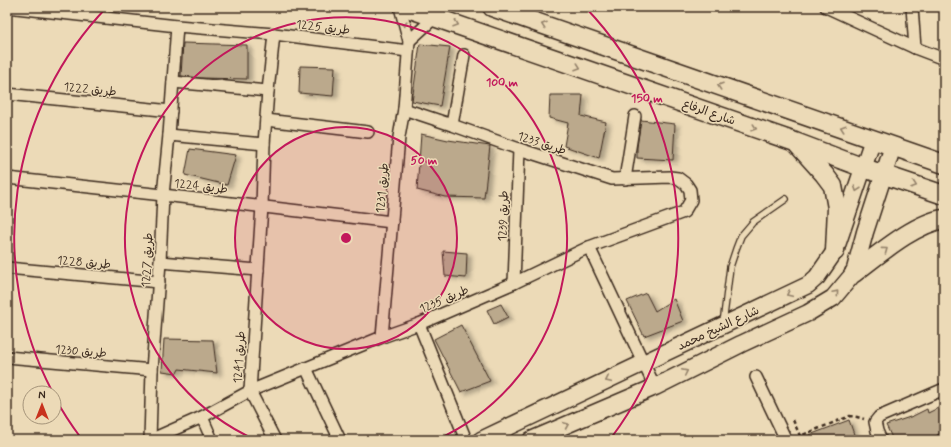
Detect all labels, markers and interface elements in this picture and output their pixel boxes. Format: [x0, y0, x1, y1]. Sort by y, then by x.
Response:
street label: طريق 1225 [295, 17, 351, 39]
one-way arrow [452, 20, 459, 28]
one-way arrow [399, 21, 408, 28]
one-way arrow [541, 22, 548, 30]
one-way arrow [575, 62, 582, 71]
text: 100 m [486, 75, 519, 91]
street label: طريق 1222 [63, 79, 117, 101]
one-way arrow [717, 82, 724, 91]
text: 150 m [631, 91, 663, 107]
street label: شارع الرفاع [680, 96, 737, 130]
one-way arrow [751, 123, 758, 131]
one-way arrow [840, 125, 847, 133]
street label: طريق 1233 [515, 129, 568, 159]
text: 50 m [411, 153, 438, 169]
street label: طريق 1231 [373, 162, 393, 214]
street label: طريق 1224 [173, 176, 229, 198]
one-way arrow [910, 180, 917, 189]
one-way arrow [853, 186, 861, 193]
street label: طريق 1239 [495, 190, 513, 242]
centre of rings [339, 231, 353, 245]
street label: طريق 1227 [139, 232, 157, 288]
one-way arrow [881, 247, 888, 254]
street label: طريق 1228 [56, 253, 112, 273]
street label: طريق 1235 [417, 282, 472, 317]
one-way arrow [786, 289, 794, 297]
one-way arrow [832, 290, 839, 298]
street label: شارع الشيخ محمد [675, 303, 762, 355]
street label: طريق 1241 [230, 330, 250, 384]
street label: طريق 1230 [54, 342, 107, 362]
one-way arrow [681, 369, 689, 377]
one-way arrow [605, 375, 613, 383]
north arrow [22, 385, 62, 425]
text: N [38, 389, 46, 403]
one-way arrow [563, 421, 570, 429]

